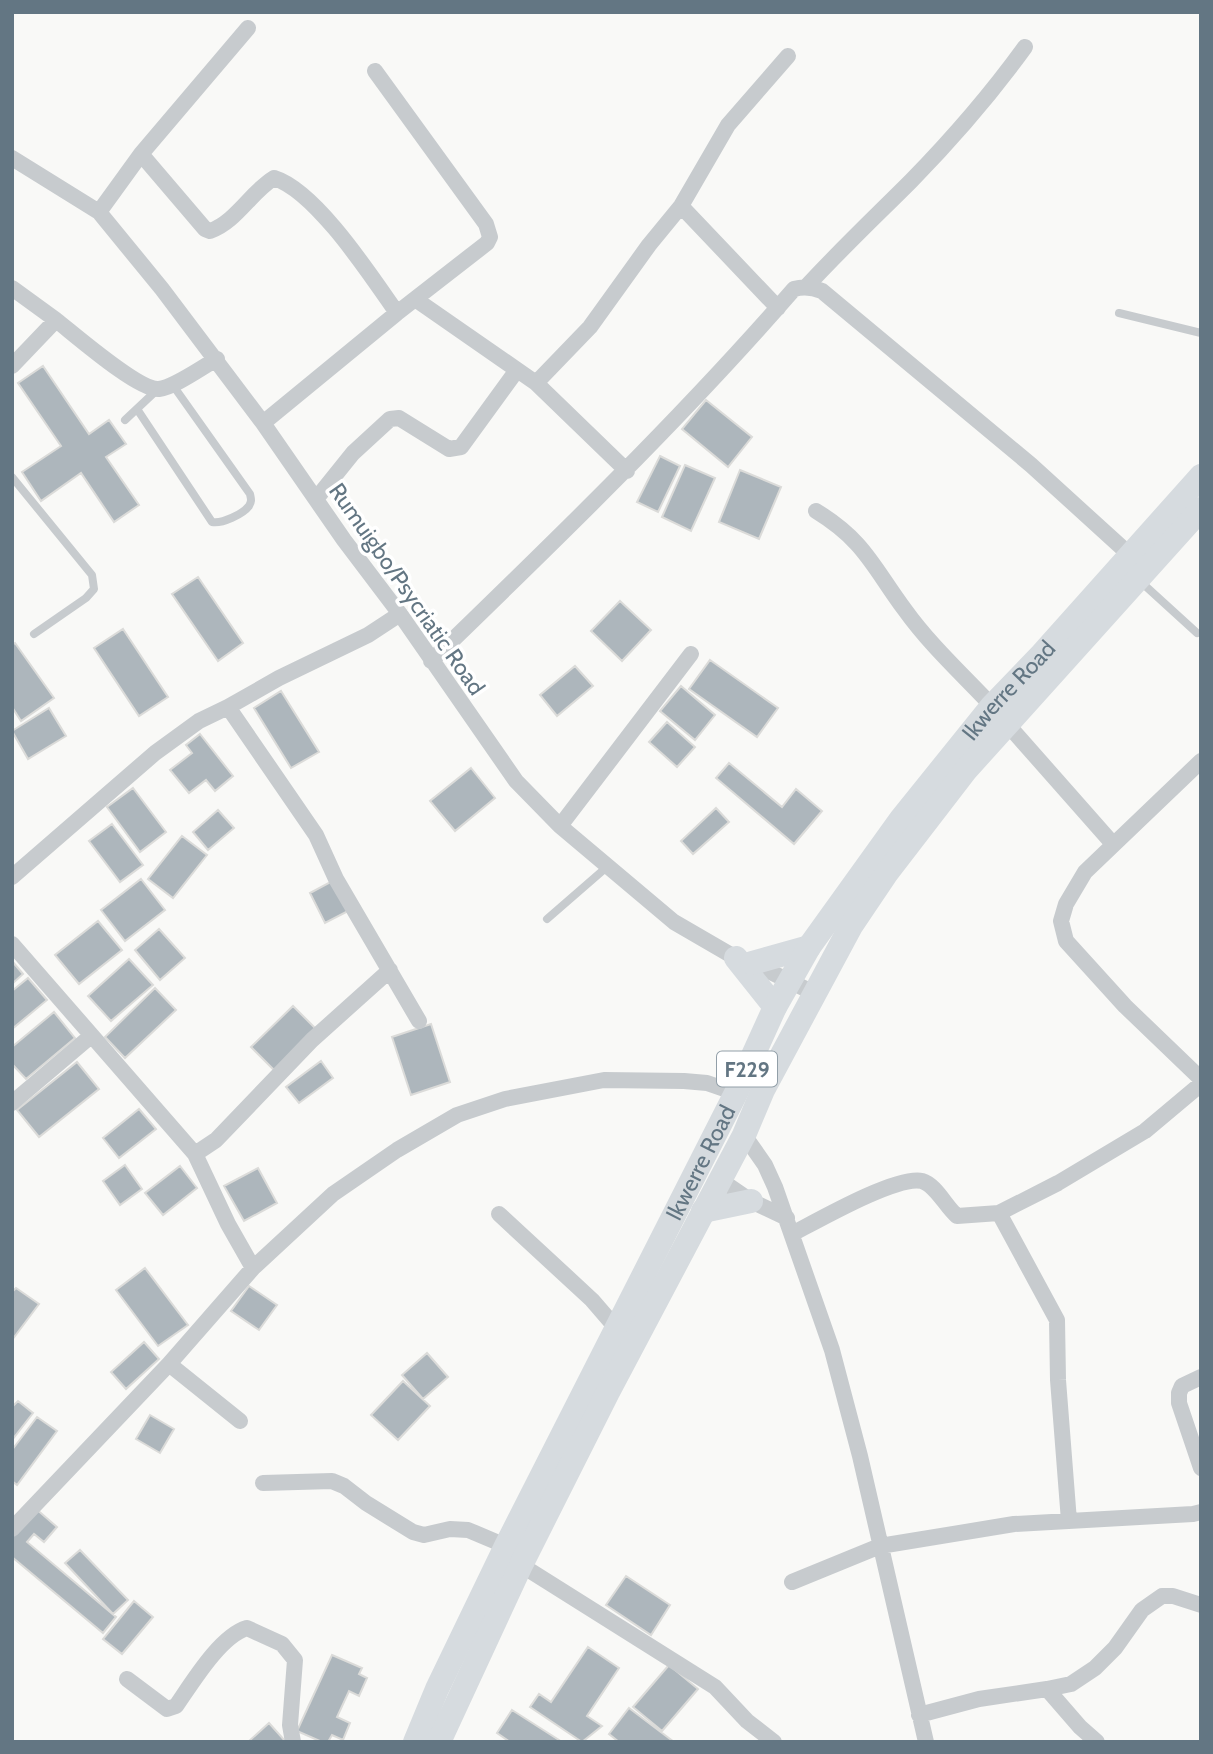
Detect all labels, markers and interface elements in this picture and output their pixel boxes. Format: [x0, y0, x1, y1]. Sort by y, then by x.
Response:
street label: Rumuigbo/Psycriatic Road [323, 478, 491, 700]
street label: Ikwerre Road [956, 635, 1061, 746]
road number: F229 [717, 1052, 777, 1086]
street label: Ikwerre Road [660, 1100, 741, 1225]

